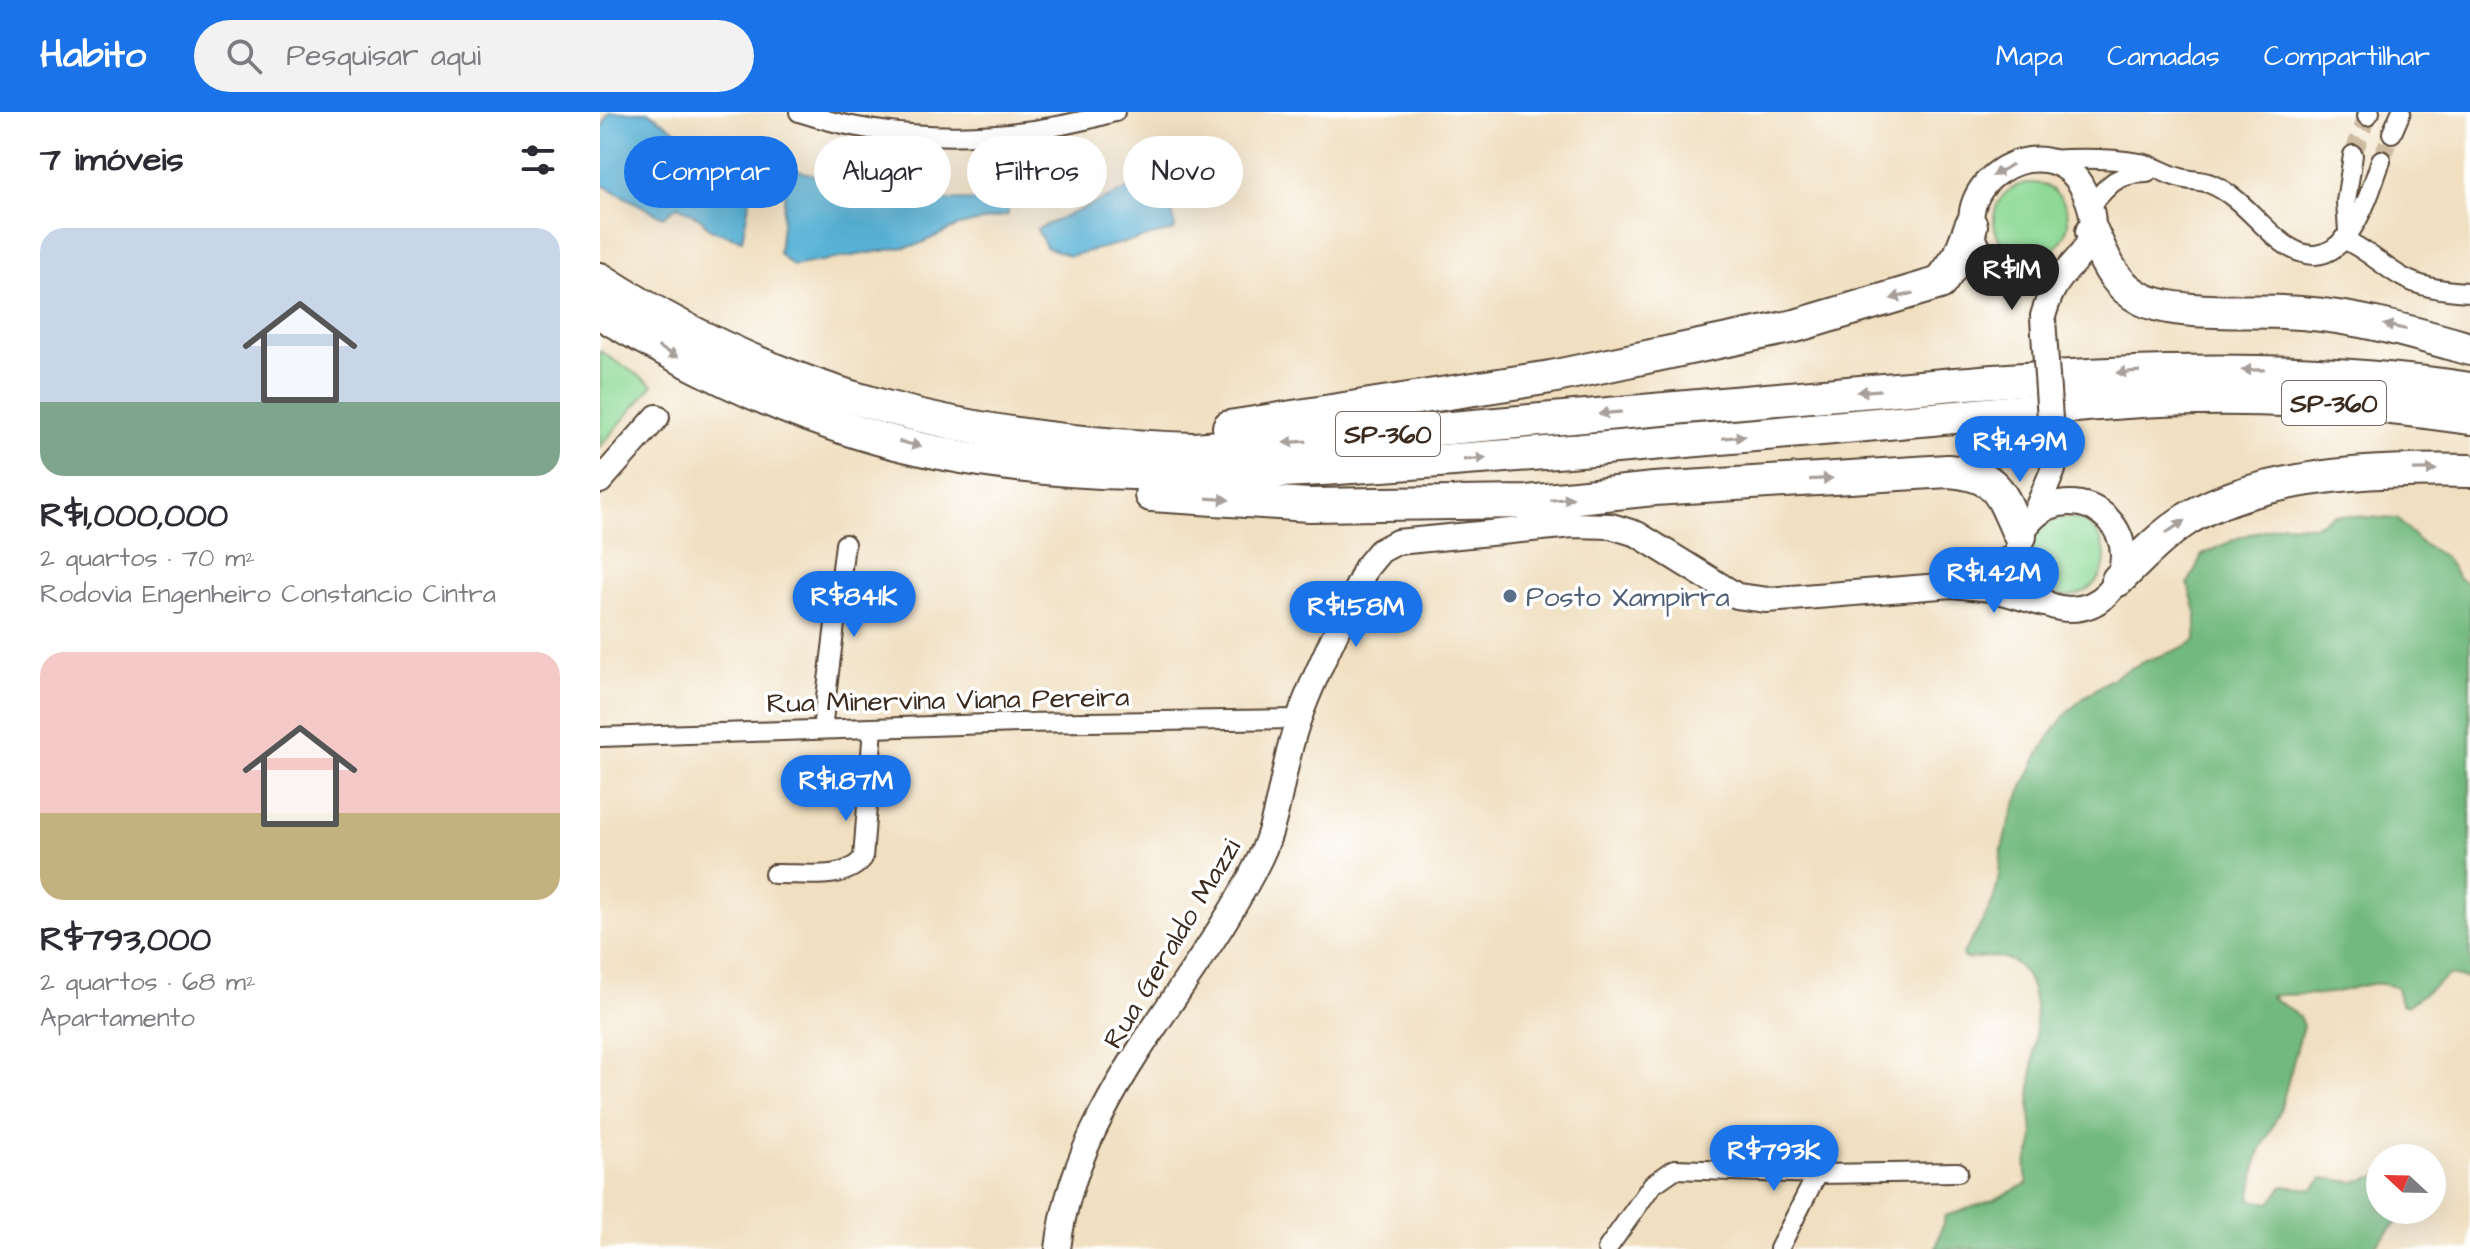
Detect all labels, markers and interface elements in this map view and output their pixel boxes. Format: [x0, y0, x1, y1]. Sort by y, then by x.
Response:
search box [194, 20, 754, 92]
text: Habito [40, 30, 146, 82]
icon: search [222, 34, 266, 78]
text: Pesquisar aqui [286, 35, 481, 77]
text: Mapa [1996, 37, 2063, 76]
text: Camadas [2107, 37, 2220, 76]
text: Compartilhar [2264, 37, 2430, 76]
text: 7 imóveis [40, 136, 184, 184]
chip: Comprar [624, 136, 798, 208]
chip: Alugar [814, 136, 951, 208]
chip: Filtros [967, 136, 1107, 208]
chip: Novo [1123, 136, 1243, 208]
icon: filters [516, 138, 560, 182]
one-way arrow [1991, 163, 2013, 177]
pin: R$1M [1965, 244, 2059, 312]
text: R$1M [1983, 252, 2041, 288]
icon: home [228, 280, 372, 424]
one-way arrow [1890, 290, 1914, 303]
one-way arrow [2382, 320, 2407, 333]
one-way arrow [656, 345, 679, 358]
one-way arrow [2240, 363, 2265, 376]
one-way arrow [2115, 366, 2140, 379]
road number: SP-360 [2282, 381, 2386, 425]
one-way arrow [1856, 385, 1881, 398]
one-way arrow [1597, 407, 1622, 420]
road number: SP-360 [1336, 412, 1440, 456]
pin: R$1.49M [1946, 416, 2094, 484]
text: R$1.49M [1973, 424, 2067, 460]
one-way arrow [1722, 430, 1747, 443]
one-way arrow [1282, 436, 1307, 449]
one-way arrow [897, 438, 922, 451]
one-way arrow [1463, 452, 1488, 465]
one-way arrow [2413, 464, 2438, 477]
one-way arrow [1809, 472, 1834, 485]
text: R$1,000,000 [40, 492, 228, 540]
one-way arrow [1550, 492, 1575, 505]
one-way arrow [1206, 493, 1231, 506]
one-way arrow [2165, 520, 2186, 535]
text: 2 quartos · 70 m² [40, 540, 255, 576]
pin: R$1.42M [1920, 547, 2068, 615]
text: R$1.42M [1947, 555, 2041, 591]
pin: R$841K [789, 571, 919, 639]
text: Rodovia Engenheiro Constancio Cintra [40, 576, 496, 612]
place label: Posto Xampirra [1526, 578, 1730, 617]
text: R$841K [811, 579, 897, 615]
pin: R$1.58M [1282, 581, 1430, 649]
marker: Posto Xampirra [1501, 587, 1519, 605]
text: R$1.58M [1308, 589, 1404, 625]
street label: Rua Minervina Viana Pereira [766, 678, 1130, 723]
icon: home [228, 704, 372, 848]
pin: R$1.87M [772, 755, 920, 823]
text: R$1.87M [799, 763, 893, 799]
street label: Rua Geraldo Mazzi [1094, 831, 1251, 1056]
text: R$793,000 [40, 916, 211, 964]
text: 2 quartos · 68 m² [40, 964, 256, 1000]
text: Apartamento [40, 1000, 195, 1036]
pin: R$793K [1709, 1125, 1839, 1193]
text: R$793K [1728, 1133, 1820, 1169]
north arrow [2366, 1144, 2446, 1224]
map controls [2366, 1144, 2446, 1224]

